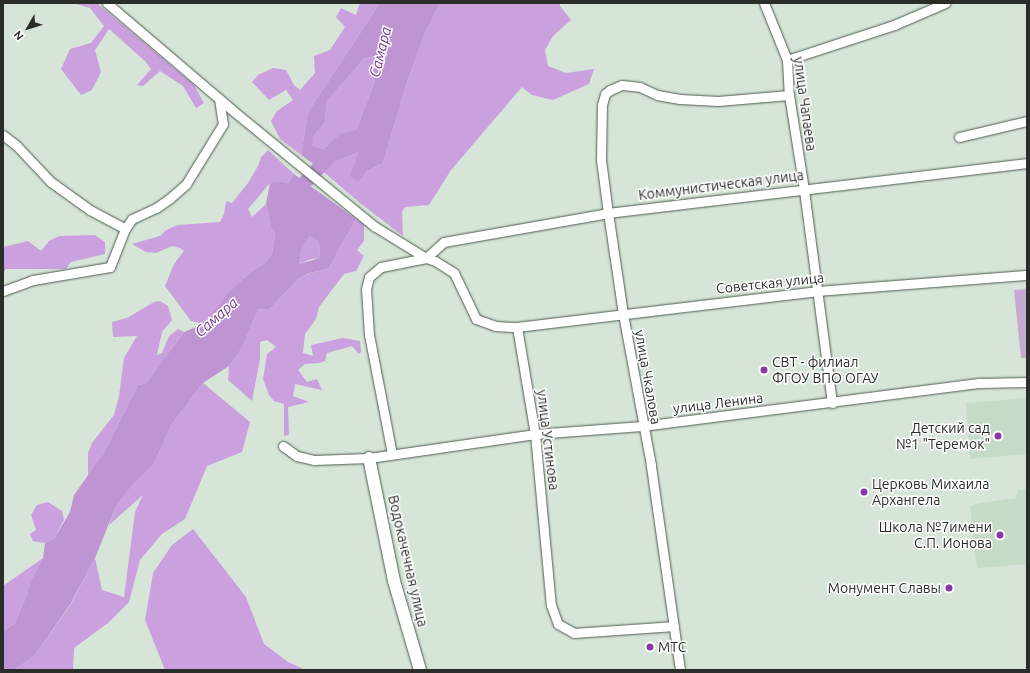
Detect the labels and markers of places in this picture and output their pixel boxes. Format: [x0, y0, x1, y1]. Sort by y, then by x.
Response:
place label: СВТ - филиал ФГОУ ВПО ОГАУ [772, 354, 878, 386]
marker: СВТ - филиал ФГОУ ВПО ОГАУ [759, 365, 769, 375]
place label: Детский сад №1 "Теремок" [896, 420, 990, 452]
marker: Детский сад №1 "Теремок" [993, 431, 1003, 441]
place label: Церковь Михаила Архангела [872, 476, 989, 508]
marker: Церковь Михаила Архангела [859, 487, 869, 497]
place label: Школа №7имени С.П. Ионова [879, 519, 992, 552]
marker: Школа №7имени С.П. Ионова [995, 530, 1005, 540]
place label: Монумент Славы [828, 580, 941, 596]
marker: Монумент Славы [944, 583, 954, 593]
place label: МТС [658, 639, 686, 655]
marker: МТС [645, 642, 655, 652]

